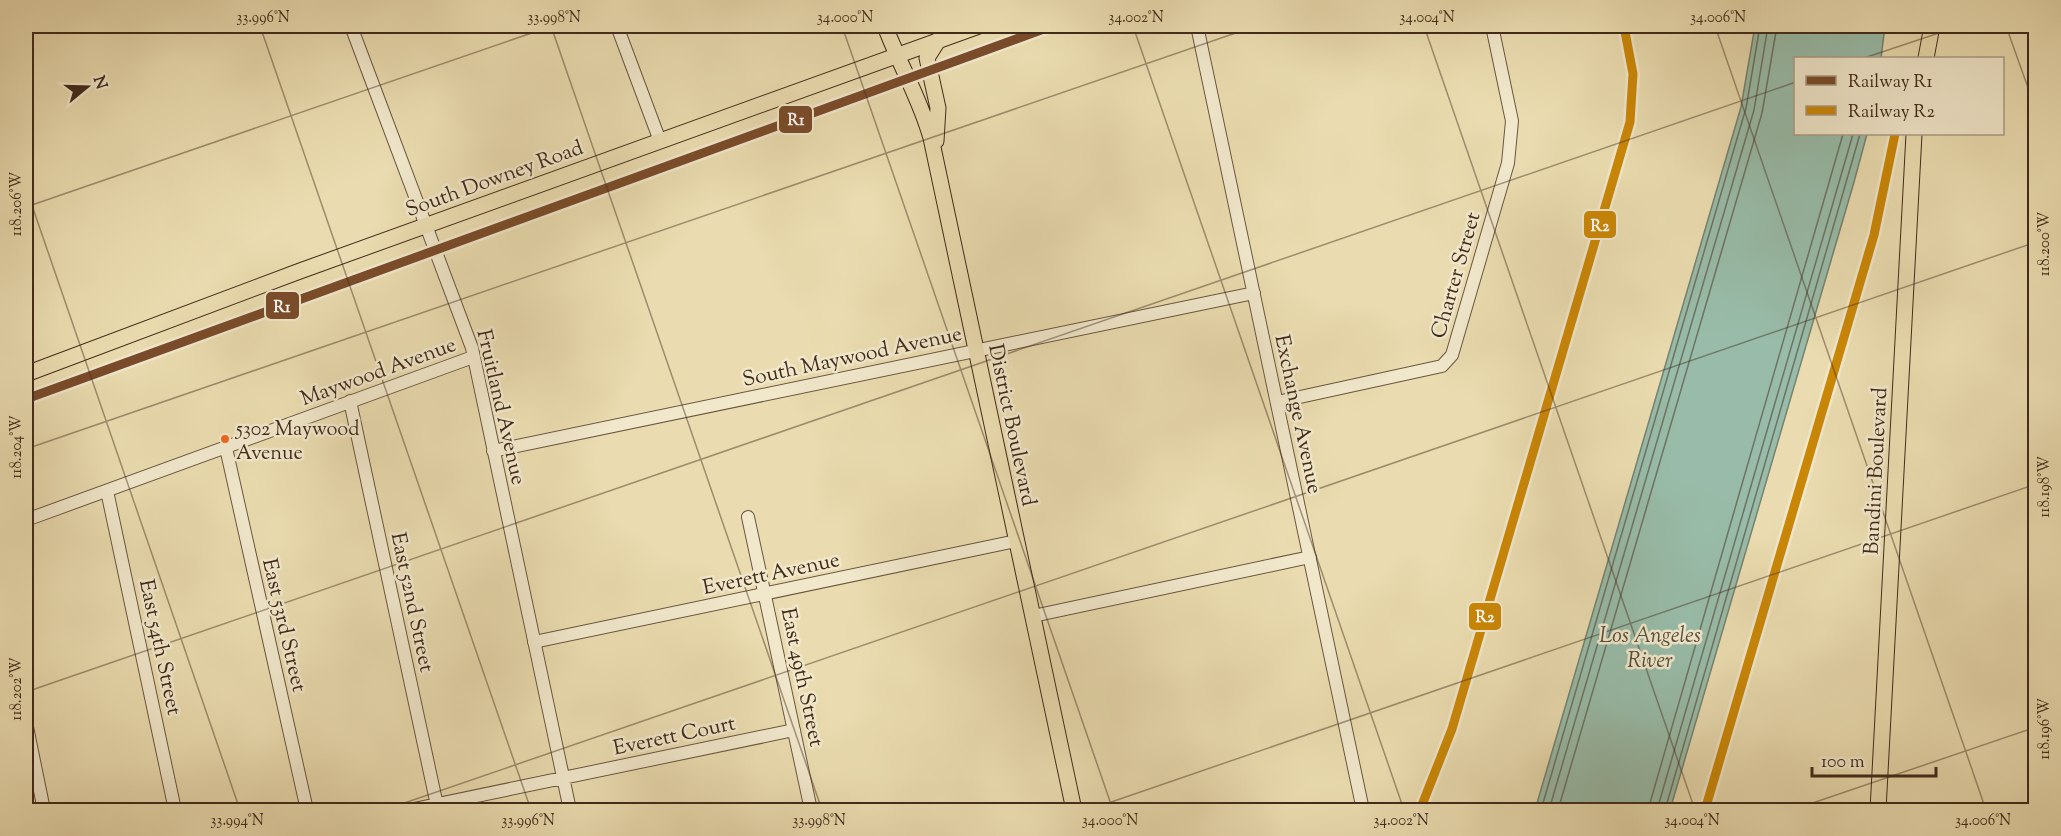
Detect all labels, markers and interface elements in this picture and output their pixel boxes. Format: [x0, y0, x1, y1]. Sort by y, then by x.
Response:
text: 33.996°N [236, 8, 290, 29]
text: 33.998°N [527, 8, 581, 29]
text: 34.000°N [817, 8, 873, 29]
text: 34.002°N [1108, 8, 1164, 29]
text: 34.004°N [1399, 8, 1455, 29]
text: 34.006°N [1690, 8, 1746, 29]
north arrow [57, 57, 117, 117]
legend [1794, 57, 2004, 135]
text: Railway R1 [1848, 70, 1933, 96]
text: N [86, 73, 112, 93]
text: Railway R2 [1848, 100, 1935, 126]
line badge: R1 [778, 105, 813, 134]
text: R1 [788, 110, 805, 133]
street label: South Downey Road [402, 134, 588, 226]
text: 118.206°W [7, 172, 28, 236]
street label: Charter Street [1425, 209, 1489, 342]
line badge: R2 [1583, 210, 1617, 239]
text: 118.200°W [2035, 211, 2056, 276]
text: R2 [1591, 216, 1610, 239]
line badge: R1 [265, 291, 300, 320]
text: R1 [274, 297, 291, 320]
street label: South Maywood Avenue [740, 320, 965, 396]
street label: Fruitland Avenue [468, 327, 533, 488]
street label: Maywood Avenue [297, 331, 461, 415]
street label: Exchange Avenue [1266, 332, 1329, 497]
street label: District Boulevard [979, 342, 1043, 509]
street label: Bandini Boulevard [1858, 386, 1896, 556]
text: 118.204°W [7, 415, 28, 479]
place label: 5302 Maywood Avenue [235, 416, 360, 469]
marker: 5302 Maywood Avenue [219, 433, 231, 445]
text: 118.198°W [2035, 456, 2056, 518]
street label: East 52nd Street [382, 530, 440, 675]
street label: Everett Avenue [700, 546, 843, 604]
street label: East 53rd Street [253, 556, 313, 695]
street label: East 54th Street [130, 577, 188, 718]
line badge: R2 [1468, 602, 1502, 631]
street label: East 49th Street [772, 605, 830, 749]
text: R2 [1476, 607, 1495, 630]
water label: Los Angeles River [1599, 621, 1701, 678]
text: 118.202°W [7, 657, 28, 721]
text: 118.196°W [2035, 698, 2056, 760]
street label: Everett Court [611, 709, 738, 765]
scale bar [1812, 740, 1936, 778]
text: 100 m [1821, 750, 1865, 776]
text: 33.994°N [210, 811, 264, 832]
text: 33.996°N [501, 811, 555, 832]
text: 33.998°N [792, 811, 846, 832]
text: 34.000°N [1082, 811, 1138, 832]
text: 34.002°N [1373, 811, 1429, 832]
text: 34.004°N [1664, 811, 1720, 832]
text: 34.006°N [1955, 811, 2011, 832]

